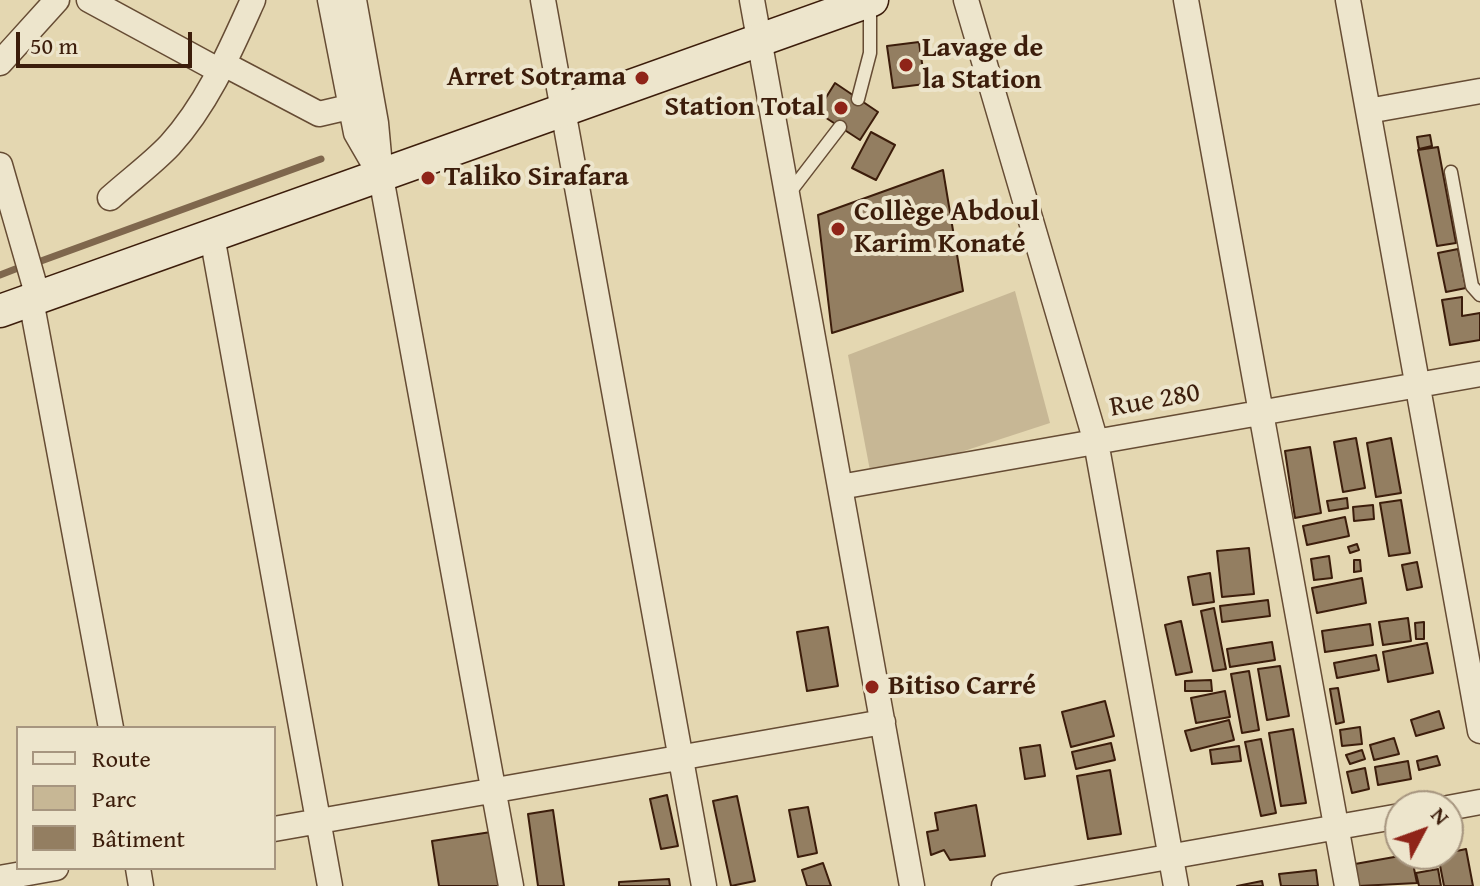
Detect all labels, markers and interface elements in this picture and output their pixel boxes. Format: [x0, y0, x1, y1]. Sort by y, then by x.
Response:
scale bar [20, 16, 196, 66]
text: 50 m [30, 28, 78, 63]
place label: Lavage de la Station [922, 32, 1043, 98]
marker: Lavage de la Station [897, 56, 915, 74]
place label: Arret Sotrama [447, 61, 626, 95]
marker: Arret Sotrama [633, 69, 651, 87]
place label: Station Total [665, 91, 825, 125]
marker: Station Total [832, 99, 850, 117]
place label: Taliko Sirafara [444, 161, 629, 195]
marker: Taliko Sirafara [419, 169, 437, 187]
place label: Collège Abdoul Karim Konaté [854, 196, 1039, 262]
marker: Collège Abdoul Karim Konaté [829, 220, 847, 238]
street label: Rue 280 [1107, 377, 1203, 425]
place label: Bitiso Carré [888, 670, 1036, 704]
marker: Bitiso Carré [863, 678, 881, 696]
legend [16, 726, 276, 870]
text: Route [92, 741, 151, 776]
text: Parc [92, 781, 136, 816]
north arrow [1384, 790, 1464, 870]
text: N [1424, 800, 1458, 832]
text: Bâtiment [92, 821, 185, 856]

